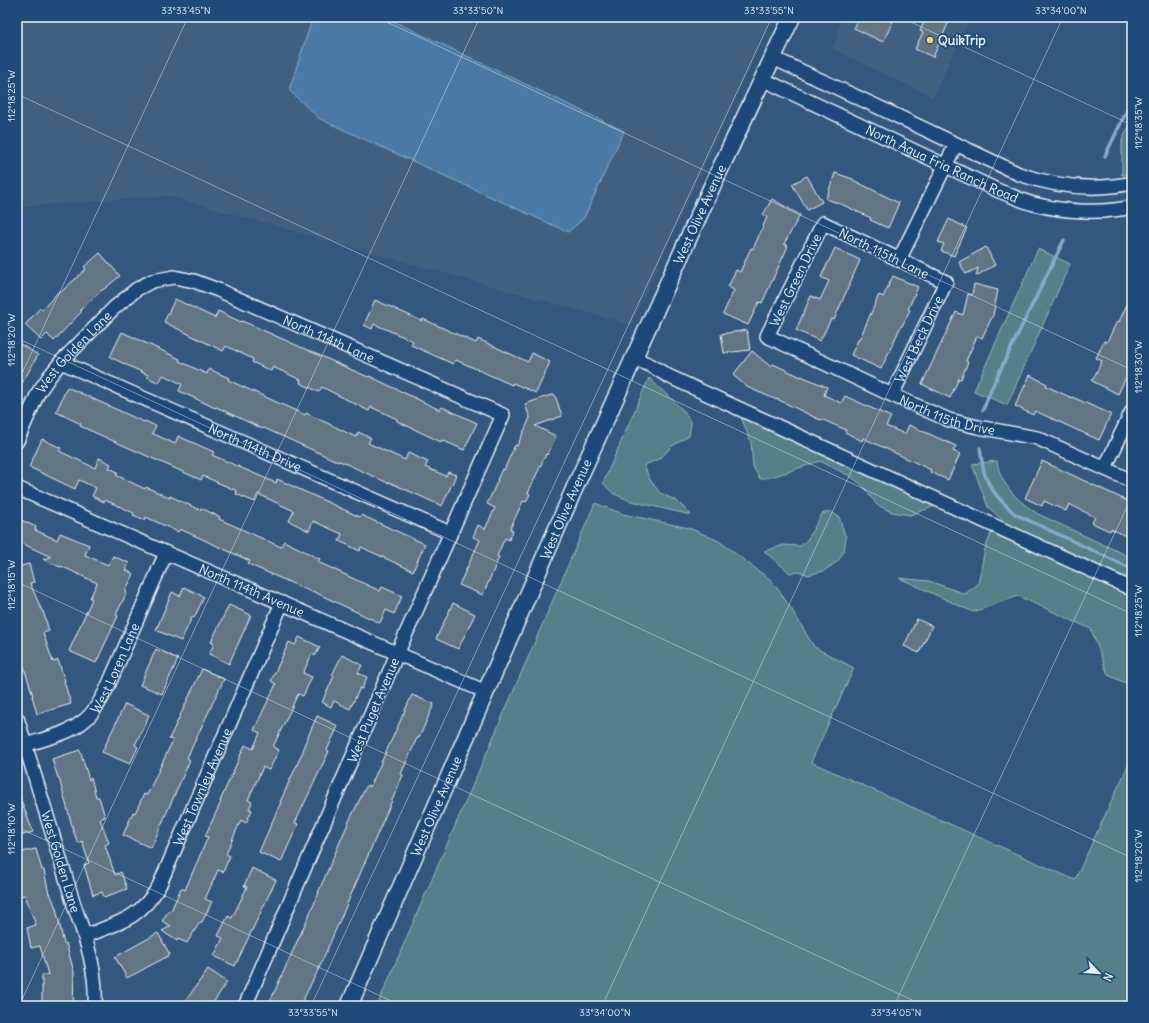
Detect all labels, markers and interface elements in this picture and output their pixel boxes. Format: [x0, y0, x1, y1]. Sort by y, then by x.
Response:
text: 33°33'45"N [161, 4, 211, 17]
text: 33°33'50"N [453, 4, 503, 17]
text: 33°33'55"N [744, 4, 794, 17]
text: 33°34'00"N [1035, 4, 1087, 17]
place label: QuikTrip [938, 32, 986, 49]
marker: QuikTrip [925, 35, 935, 45]
text: 112°18'25"W [5, 70, 18, 122]
text: 112°18'35"W [1132, 97, 1145, 149]
street label: North Agua Fria Ranch Road [863, 121, 1021, 207]
street label: West Olive Avenue [670, 162, 730, 267]
street label: North 115th Lane [836, 224, 932, 283]
street label: West Green Drive [766, 231, 825, 330]
street label: West Beck Drive [891, 293, 947, 386]
street label: West Golden Lane [32, 307, 116, 397]
street label: North 114th Lane [280, 312, 377, 367]
text: 112°18'20"W [5, 314, 18, 366]
text: 112°18'30"W [1132, 340, 1145, 394]
street label: North 115th Drive [897, 391, 996, 439]
street label: North 114th Drive [206, 420, 304, 476]
street label: West Olive Avenue [537, 457, 596, 562]
text: 112°18'15"W [5, 560, 18, 610]
street label: North 114th Avenue [196, 560, 307, 621]
text: 112°18'25"W [1132, 585, 1145, 637]
street label: West Loren Lane [87, 620, 143, 717]
street label: West Puget Avenue [344, 655, 403, 765]
street label: West Townley Avenue [170, 725, 236, 849]
street label: West Olive Avenue [407, 754, 466, 859]
text: 112°18'10"W [5, 803, 18, 855]
street label: West Golden Lane [37, 809, 84, 915]
text: 112°18'20"W [1132, 830, 1145, 882]
north arrow [1079, 953, 1119, 993]
text: N [1100, 971, 1116, 984]
text: 33°33'55"N [288, 1006, 338, 1019]
text: 33°34'00"N [579, 1006, 631, 1019]
text: 33°34'05"N [871, 1006, 921, 1019]

